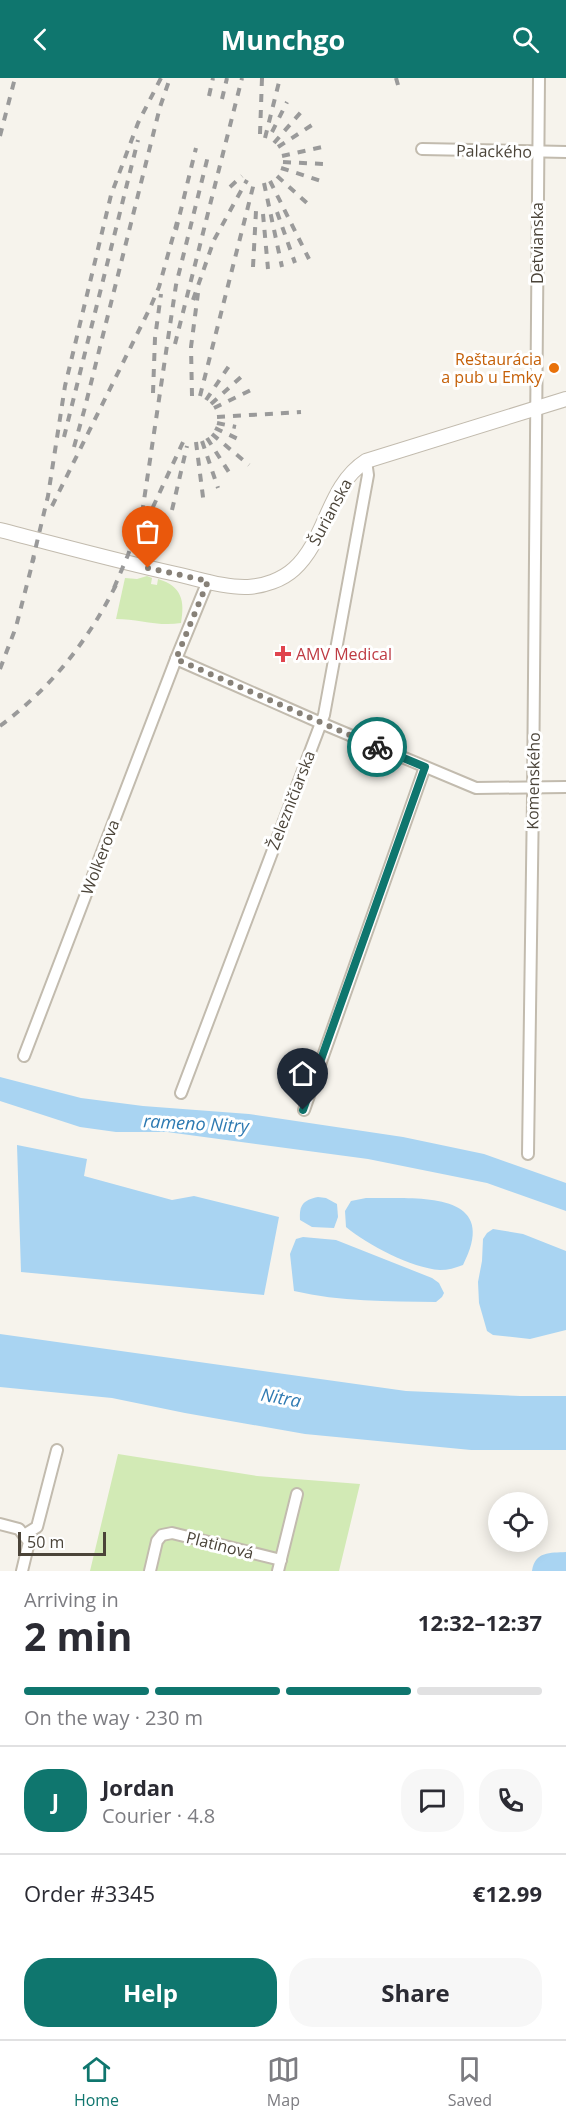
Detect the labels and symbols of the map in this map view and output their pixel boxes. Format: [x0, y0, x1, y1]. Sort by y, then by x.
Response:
street label: Palackého [456, 139, 532, 163]
street label: Detvianska [526, 202, 548, 284]
place label: Reštaurácia a pub u Emky [441, 348, 543, 388]
marker: Reštaurácia a pub u Emky [547, 361, 561, 375]
street label: Šurianska [303, 475, 357, 549]
pin [122, 506, 173, 568]
place label: AMV Medical [296, 643, 392, 665]
marker: AMV Medical [274, 645, 292, 663]
courier [347, 717, 407, 777]
street label: Komenského [521, 732, 545, 830]
street label: Železničiarska [262, 747, 320, 853]
street label: Wolkerova [76, 816, 124, 898]
pin [277, 1048, 328, 1110]
water label: rameno Nitry [143, 1108, 251, 1138]
water label: Nitra [259, 1382, 303, 1412]
street label: Platinová [184, 1526, 256, 1564]
scale bar [18, 1529, 106, 1556]

